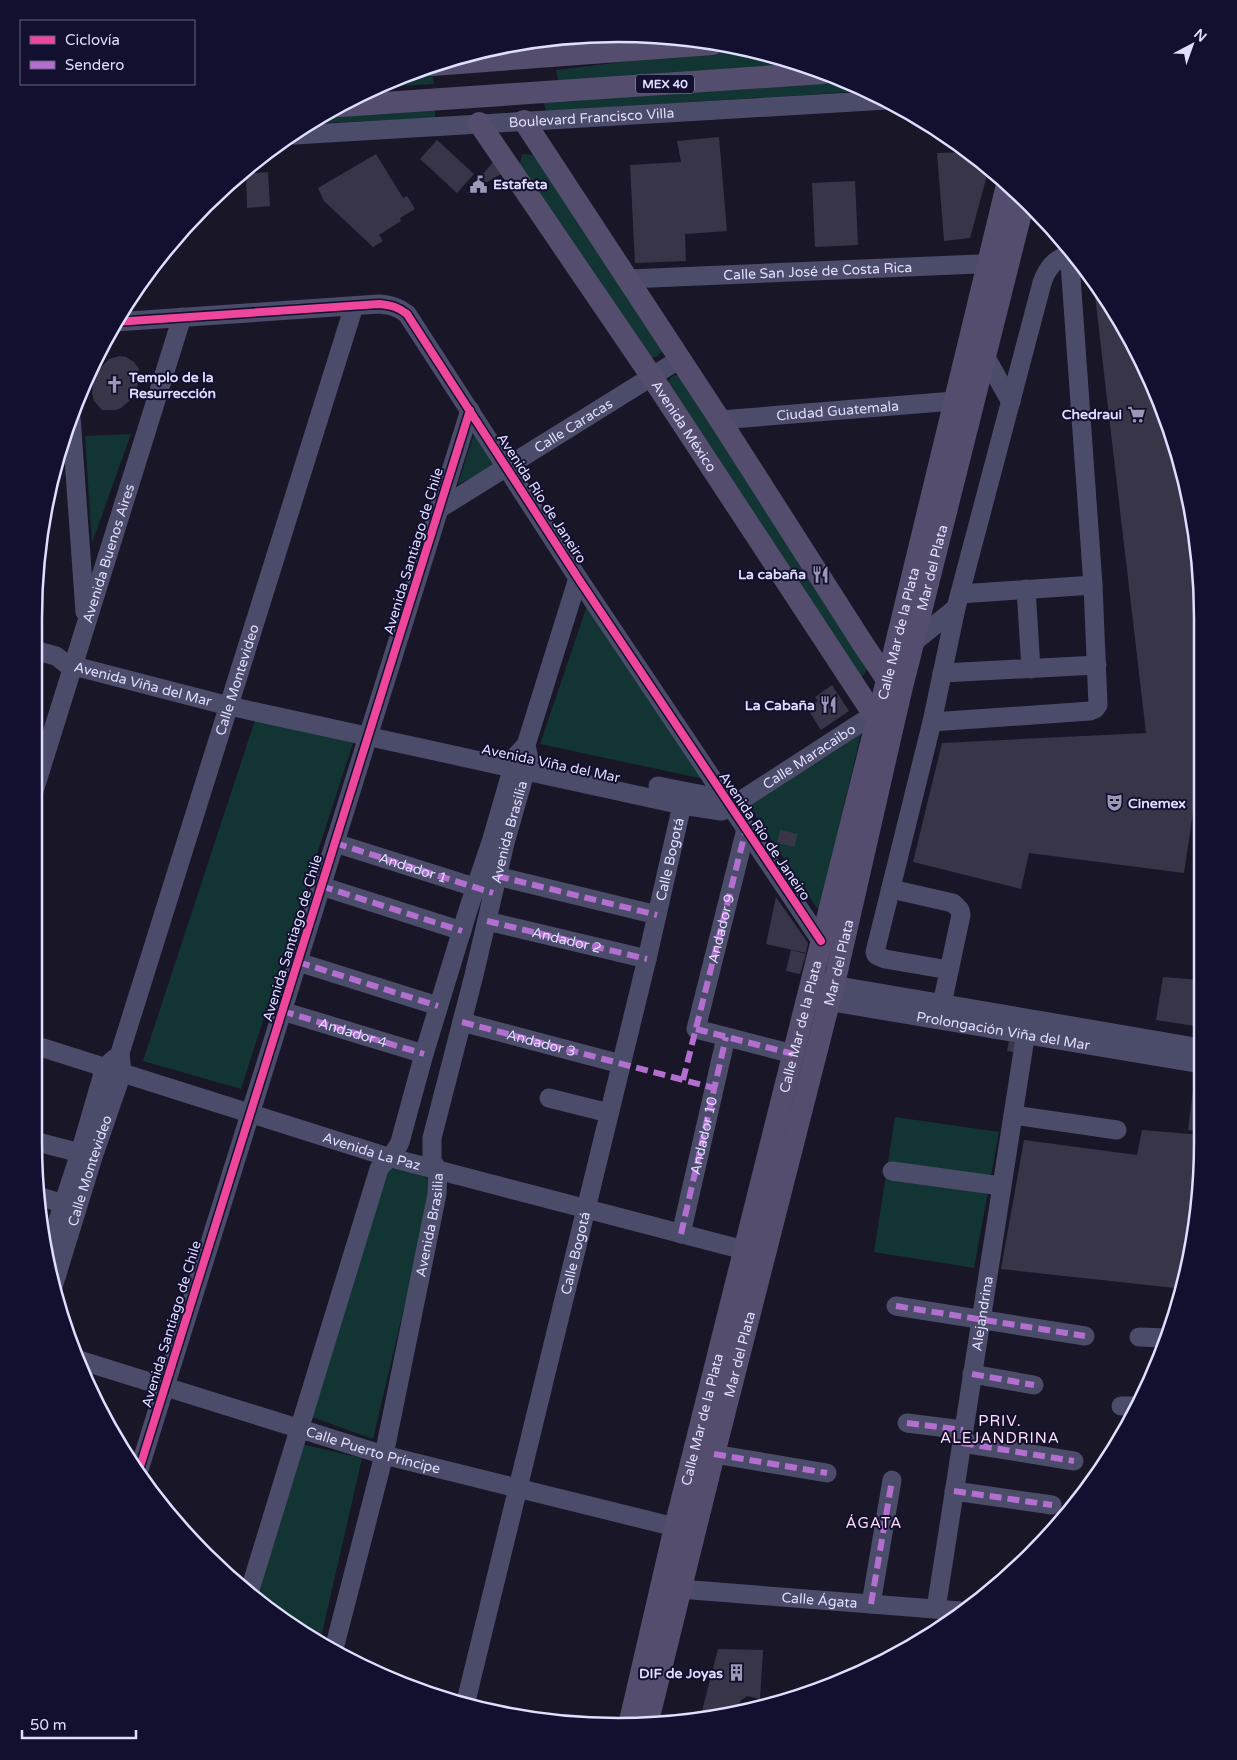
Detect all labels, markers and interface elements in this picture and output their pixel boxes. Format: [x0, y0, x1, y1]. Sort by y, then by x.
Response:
legend [20, 20, 195, 85]
north arrow [1167, 20, 1217, 70]
text: N [1190, 25, 1210, 46]
text: Ciclovía [65, 31, 120, 49]
text: Sendero [65, 56, 124, 74]
road number: MEX 40 [636, 74, 694, 94]
street label: Boulevard Francisco Villa [508, 105, 675, 131]
public building icon: Estafeta [469, 174, 489, 194]
place label: Estafeta [493, 176, 548, 193]
street label: Calle San José de Costa Rica [723, 259, 913, 284]
place label: Templo de la Resurrección [128, 369, 216, 402]
church icon: Templo de la Resurrección [105, 375, 125, 395]
street label: Avenida México [648, 377, 720, 475]
street label: Calle Caracas [531, 395, 616, 457]
street label: Ciudad Guatemala [776, 397, 900, 424]
supermarket icon: Chedraui [1126, 404, 1146, 424]
place label: Chedraui [1062, 406, 1122, 423]
street label: Avenida Río de Janeiro [493, 430, 590, 566]
street label: Avenida Santiago de Chile [380, 466, 447, 637]
street label: Avenida Buenos Aires [79, 482, 138, 625]
street label: Mar del Plata [914, 523, 951, 612]
restaurant icon: La cabaña [810, 564, 830, 584]
place label: La cabaña [738, 566, 806, 583]
street label: Calle Mar de la Plata [874, 566, 923, 702]
street label: Calle Montevideo [212, 622, 263, 738]
street label: Avenida Viña del Mar [72, 658, 214, 710]
restaurant icon: La Cabaña [819, 695, 839, 715]
place label: La Cabaña [745, 697, 815, 714]
street label: Calle Maracaibo [760, 721, 859, 793]
street label: Avenida Viña del Mar [480, 740, 622, 787]
street label: Avenida Río de Janeiro [715, 769, 814, 904]
street label: Avenida Brasilia [488, 779, 531, 885]
theatre icon: Cinemex [1104, 793, 1124, 813]
place label: Cinemex [1128, 795, 1186, 812]
street label: Calle Bogotá [652, 816, 688, 903]
street label: Andador 1 [377, 849, 449, 887]
street label: Avenida Santiago de Chile [259, 853, 326, 1024]
street label: Andador 9 [705, 892, 738, 965]
street label: Mar del Plata [820, 918, 857, 1008]
street label: Andador 2 [530, 924, 603, 957]
street label: Calle Mar de la Plata [776, 959, 825, 1095]
street label: Prolongación Viña del Mar [915, 1008, 1092, 1054]
street label: Andador 4 [316, 1015, 389, 1051]
street label: Andador 3 [505, 1026, 578, 1060]
street label: Andador 10 [687, 1095, 721, 1176]
street label: Calle Montevideo [64, 1113, 116, 1228]
street label: Avenida La Paz [321, 1129, 422, 1174]
street label: Avenida Brasilia [412, 1173, 447, 1279]
street label: Calle Bogotá [557, 1210, 594, 1297]
street label: Avenida Santiago de Chile [138, 1239, 205, 1410]
street label: Alejandrina [968, 1275, 997, 1352]
street label: Mar del Plata [721, 1310, 759, 1399]
street label: Calle Mar de la Plata [678, 1352, 727, 1488]
district label: PRIV. ALEJANDRINA [940, 1412, 1060, 1447]
street label: Calle Puerto Príncipe [304, 1423, 442, 1478]
district label: ÁGATA [846, 1514, 903, 1532]
street label: Calle Ágata [781, 1589, 858, 1612]
building icon: DIF de Joyas [727, 1663, 747, 1683]
place label: DIF de Joyas [639, 1665, 723, 1682]
scale bar [22, 1708, 136, 1740]
text: 50 m [30, 1716, 67, 1734]

